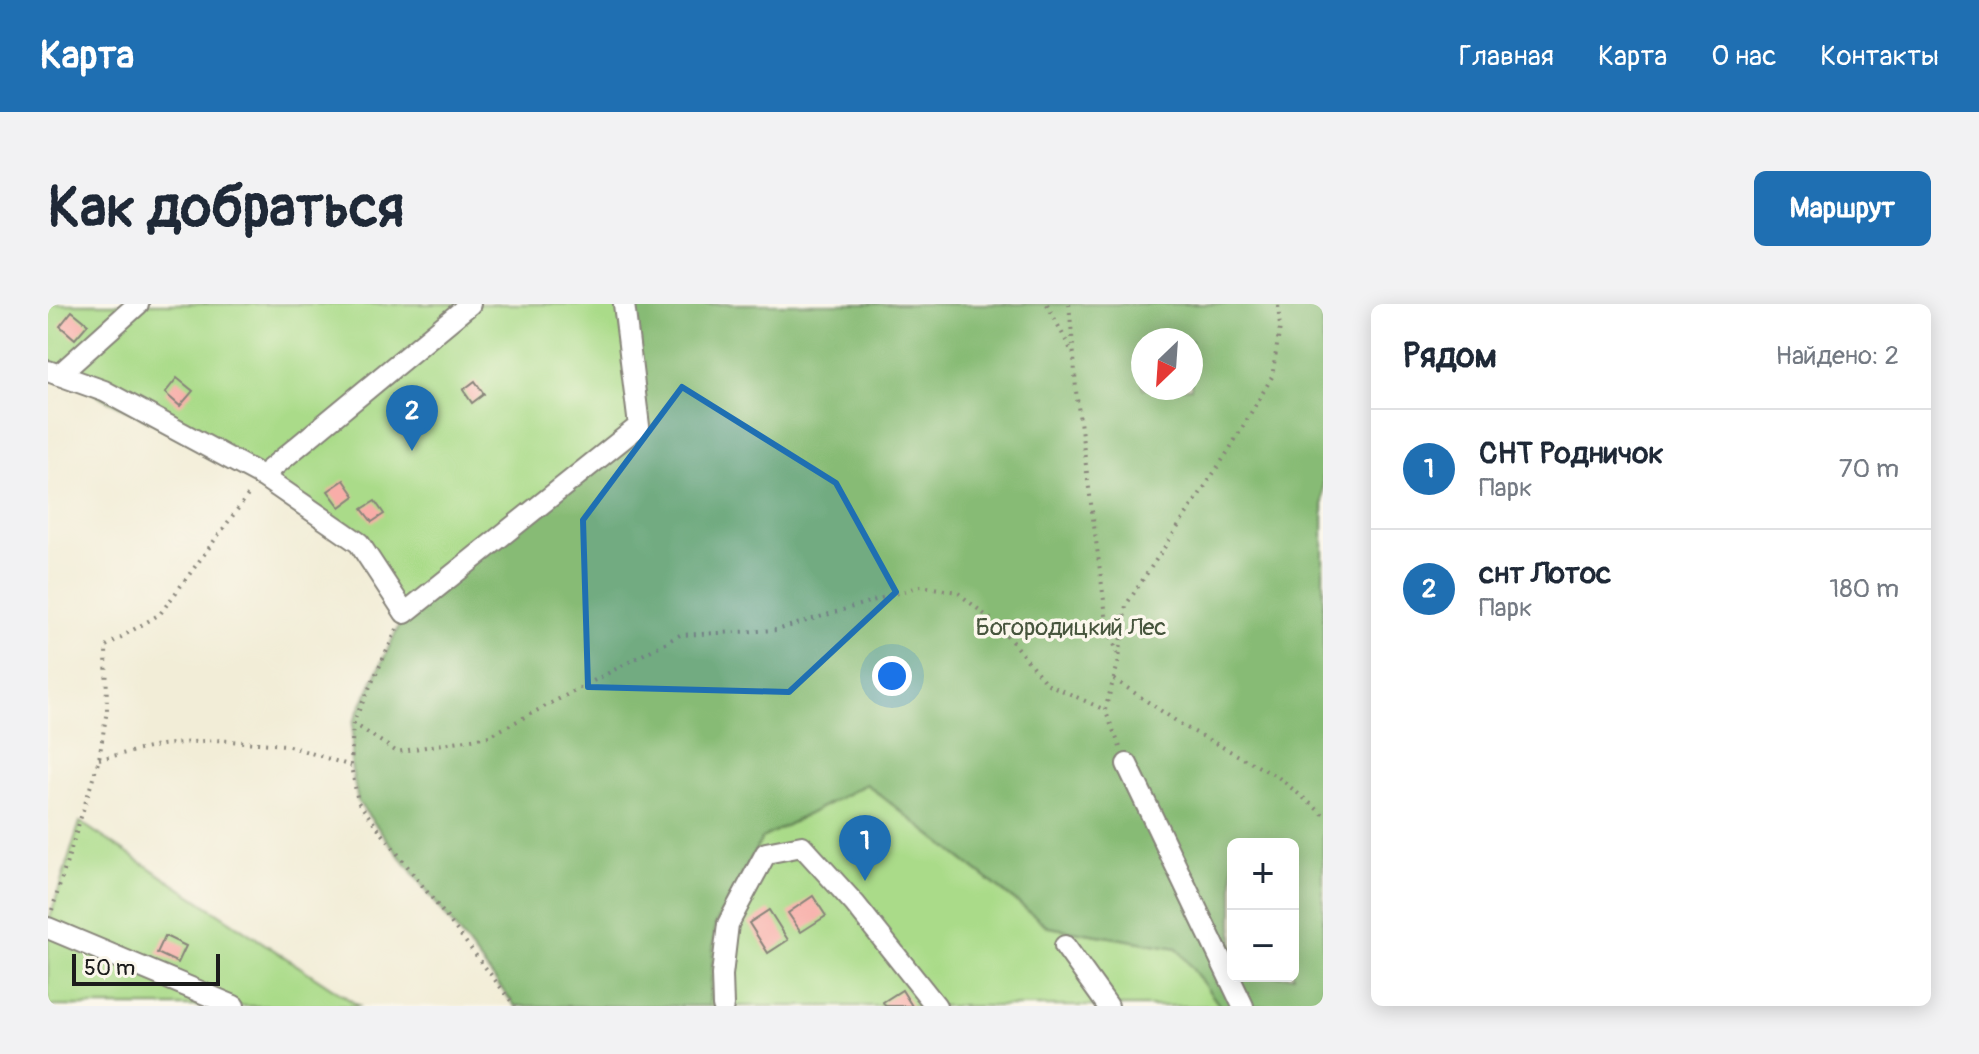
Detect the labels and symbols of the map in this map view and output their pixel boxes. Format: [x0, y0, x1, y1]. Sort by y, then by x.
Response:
north arrow [1131, 328, 1203, 400]
pin: 2 [386, 385, 438, 451]
park label: Богородицкий Лес [976, 613, 1166, 642]
your location [872, 656, 912, 696]
pin: 1 [839, 815, 891, 881]
scale bar [72, 950, 220, 986]

